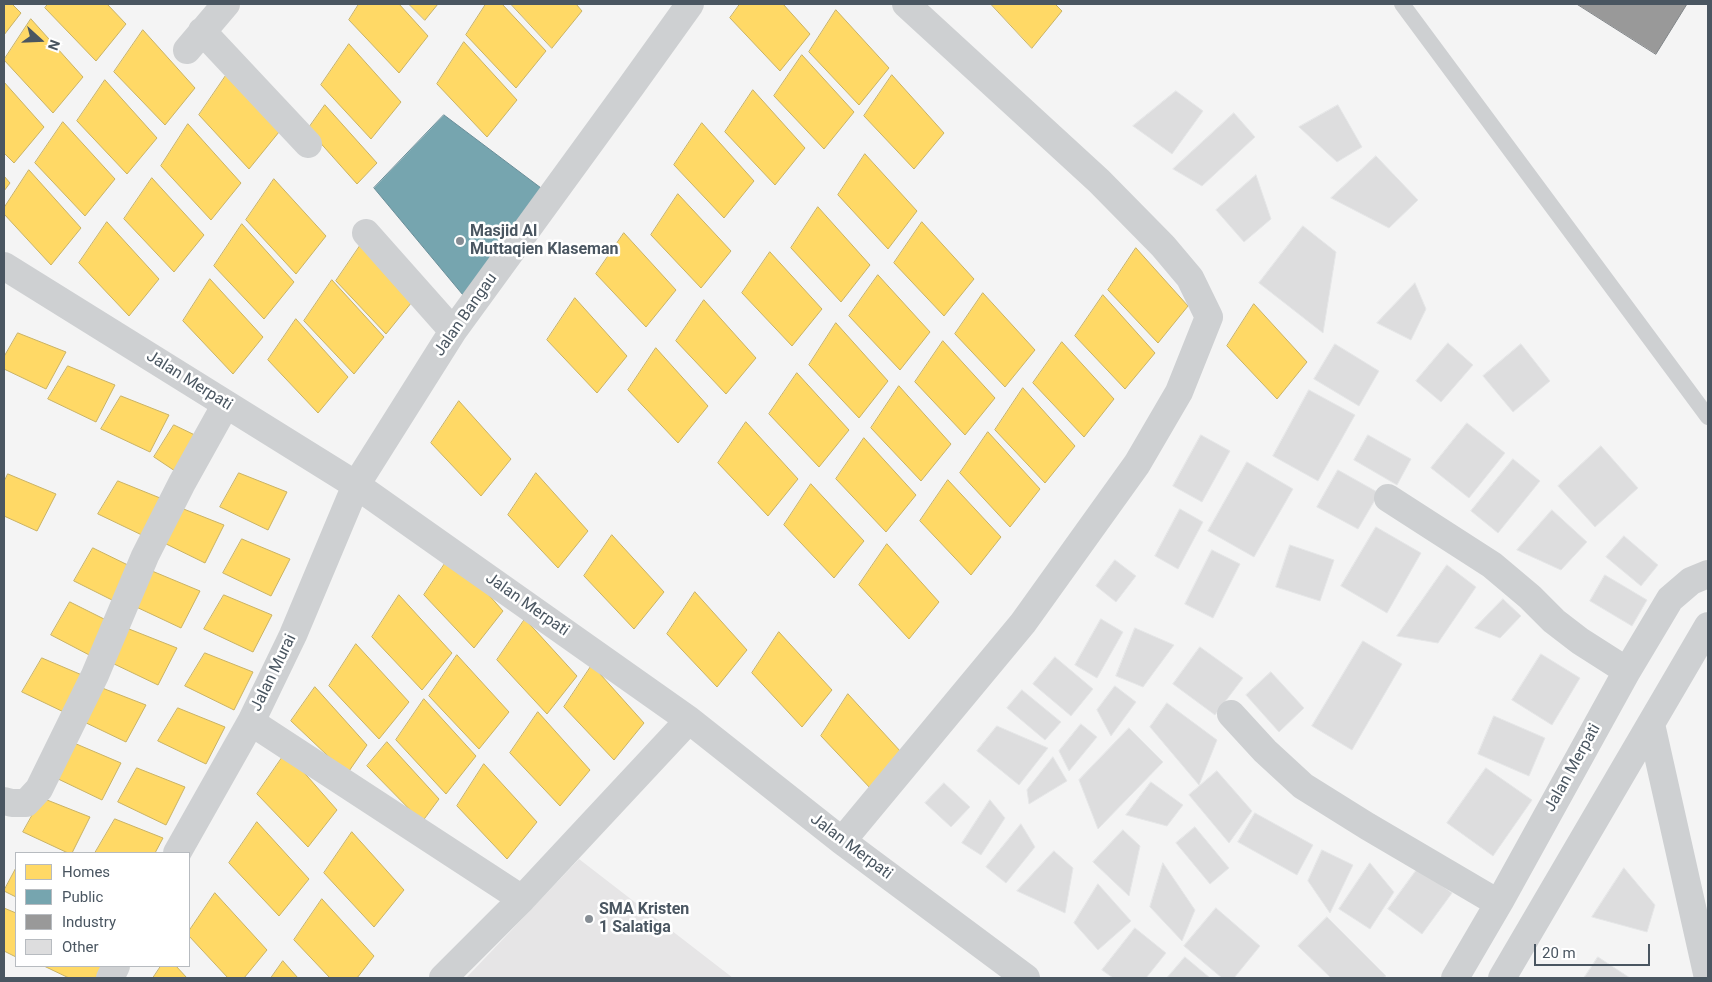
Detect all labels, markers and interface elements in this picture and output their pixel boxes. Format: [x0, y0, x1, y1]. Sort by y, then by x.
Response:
north arrow [15, 15, 65, 65]
text: N [45, 38, 63, 53]
place label: Masjid Al Muttaqien Klaseman [470, 222, 618, 260]
marker: Masjid Al Muttaqien Klaseman [454, 235, 466, 247]
street label: Jalan Bangau [430, 270, 502, 360]
street label: Jalan Merpati [143, 347, 235, 415]
street label: Jalan Merpati [482, 569, 572, 641]
street label: Jalan Murai [247, 631, 301, 715]
street label: Jalan Merpati [1541, 721, 1605, 815]
street label: Jalan Merpati [806, 810, 896, 884]
legend [15, 852, 190, 967]
text: Homes [62, 863, 110, 881]
text: Public [62, 888, 103, 906]
place label: SMA Kristen 1 Salatiga [599, 900, 689, 938]
text: Industry [62, 913, 116, 931]
marker: SMA Kristen 1 Salatiga [583, 913, 595, 925]
scale bar [1537, 934, 1653, 966]
text: Other [62, 938, 99, 956]
text: 20 m [1542, 944, 1576, 962]

